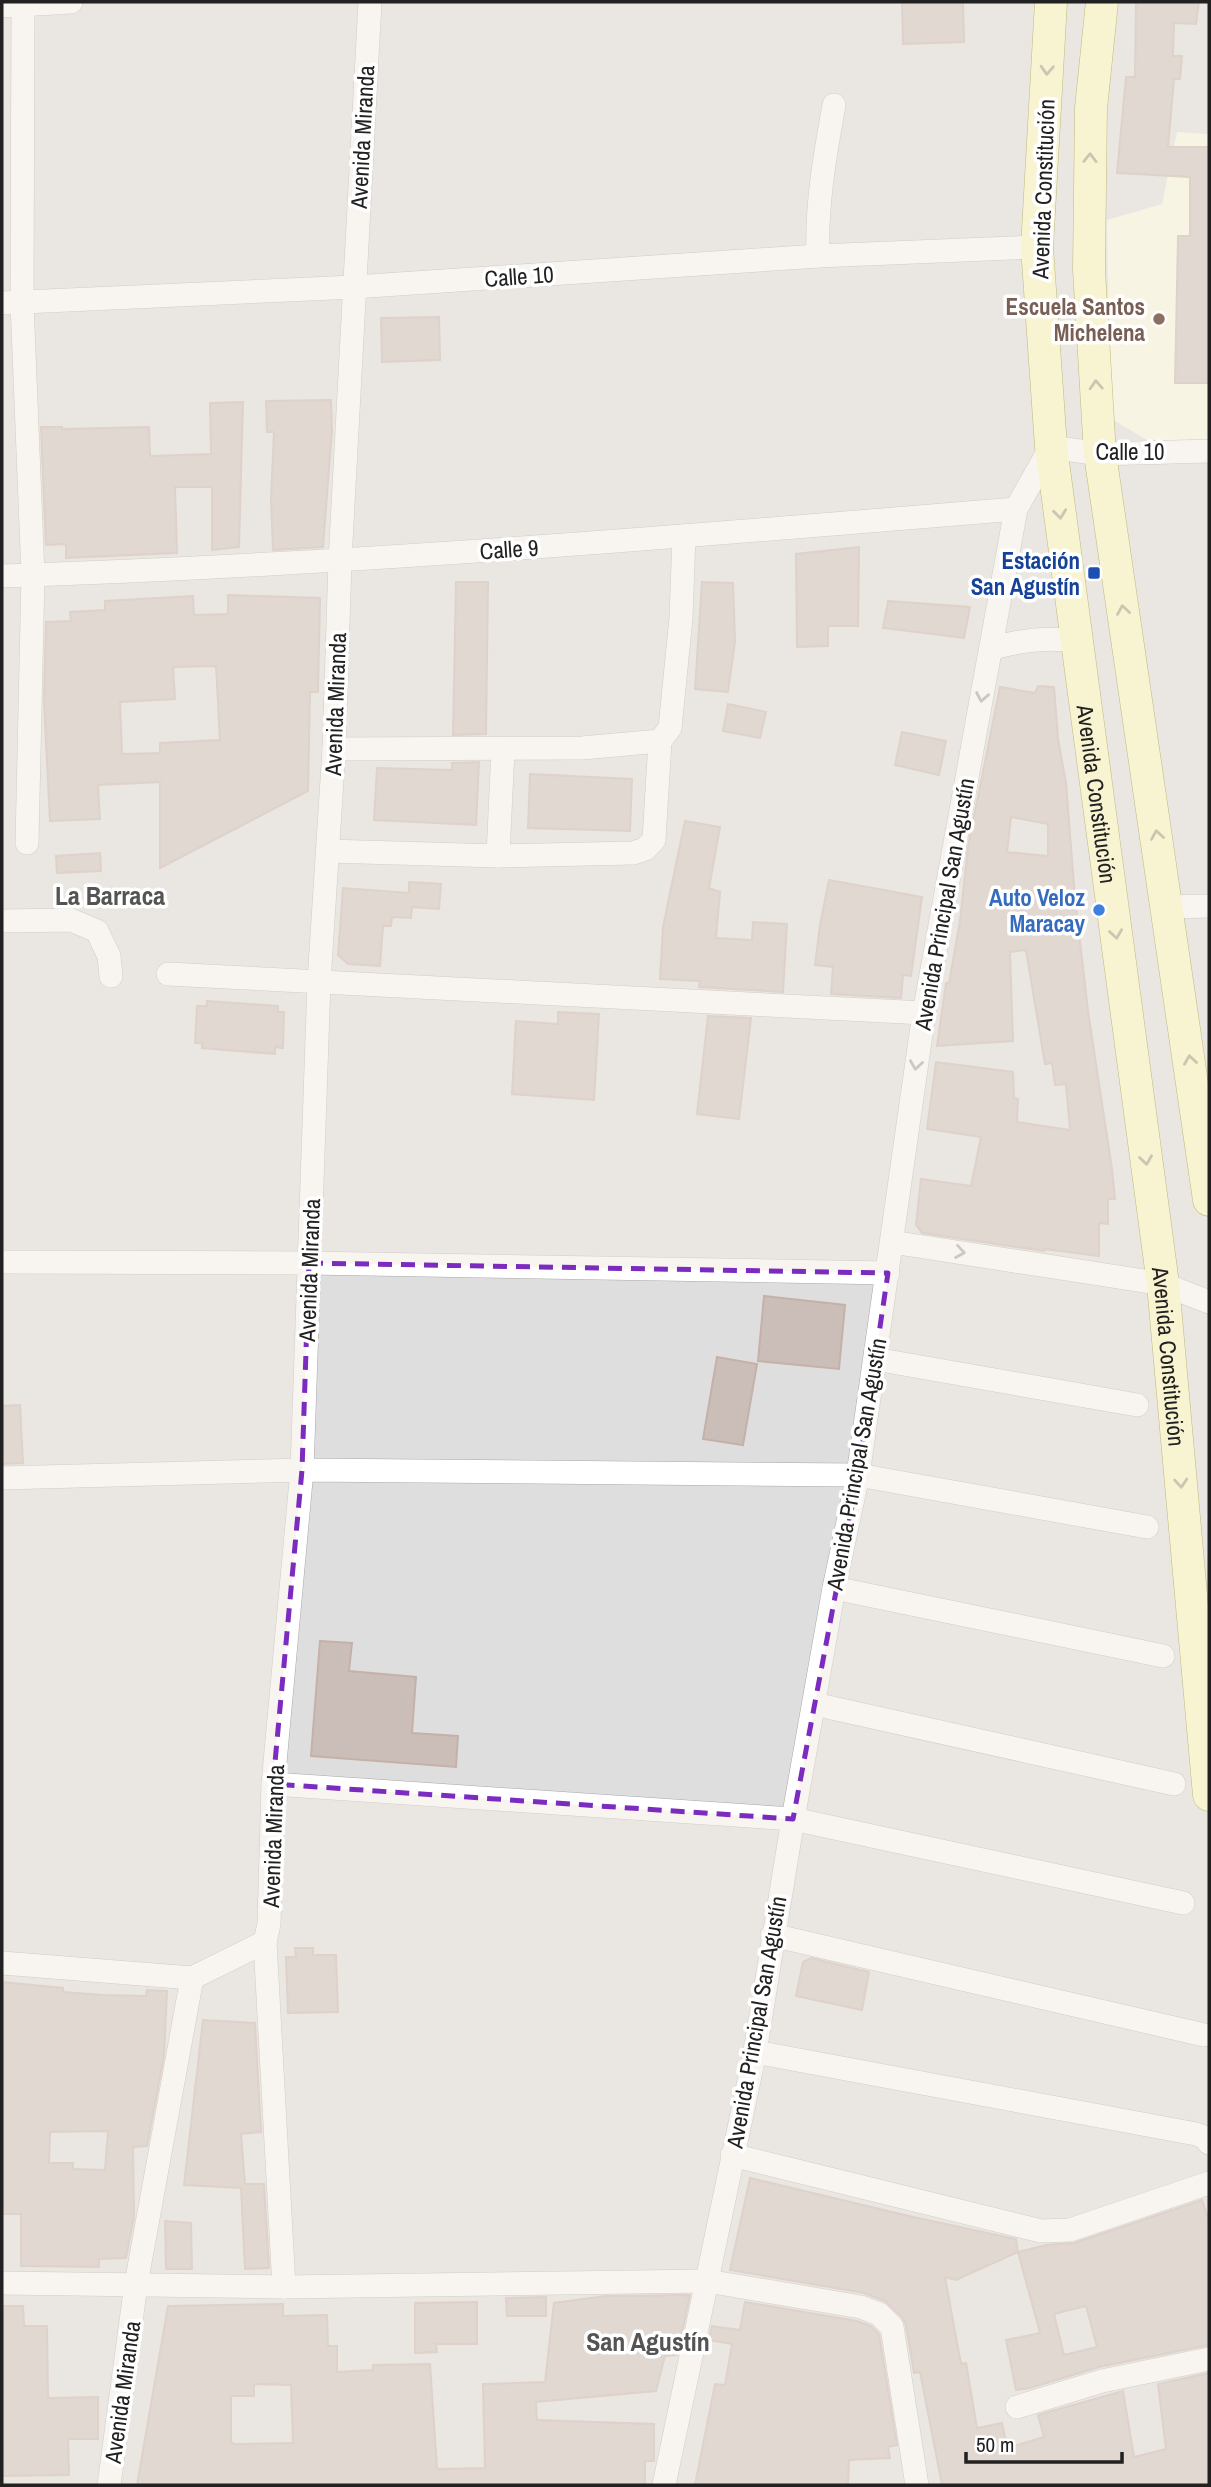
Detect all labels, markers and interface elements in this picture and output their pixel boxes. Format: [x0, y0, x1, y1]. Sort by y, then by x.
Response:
street label: Avenida Miranda [343, 64, 381, 210]
one-way arrow [1040, 65, 1055, 76]
street label: Avenida Constitución [1024, 98, 1062, 281]
one-way arrow [1082, 152, 1098, 163]
street label: Calle 10 [483, 258, 555, 294]
place label: Escuela Santos Michelena [1006, 291, 1146, 348]
marker: Escuela Santos Michelena [1151, 311, 1167, 327]
one-way arrow [1088, 380, 1103, 391]
street label: Calle 10 [1095, 436, 1165, 467]
one-way arrow [1052, 509, 1067, 520]
street label: Calle 9 [479, 531, 539, 567]
place label: Estación San Agustín [971, 545, 1080, 602]
marker: Estación San Agustín [1086, 565, 1102, 581]
one-way arrow [1116, 604, 1131, 616]
street label: Avenida Miranda [317, 631, 353, 777]
one-way arrow [975, 691, 990, 703]
street label: Avenida Constitución [1070, 702, 1125, 885]
street label: Avenida Principal San Agustín [906, 775, 981, 1034]
one-way arrow [1150, 829, 1165, 841]
district label: La Barraca [55, 878, 165, 913]
place label: Auto Veloz Maracay [989, 882, 1086, 939]
marker: Auto Veloz Maracay [1091, 902, 1107, 918]
one-way arrow [1108, 928, 1123, 940]
one-way arrow [1183, 1054, 1198, 1066]
one-way arrow [909, 1060, 924, 1071]
one-way arrow [1139, 1154, 1154, 1166]
street label: Avenida Miranda [291, 1197, 327, 1343]
one-way arrow [954, 1245, 965, 1260]
street label: Avenida Constitución [1145, 1264, 1193, 1447]
street label: Avenida Principal San Agustín [818, 1335, 893, 1594]
one-way arrow [1173, 1478, 1188, 1489]
street label: Avenida Miranda [255, 1763, 291, 1909]
street label: Avenida Principal San Agustín [718, 1893, 793, 2152]
street label: Avenida Miranda [97, 2318, 147, 2466]
district label: San Agustín [586, 2324, 710, 2359]
scale bar [966, 2420, 1122, 2464]
text: 50 m [976, 2430, 1014, 2459]

